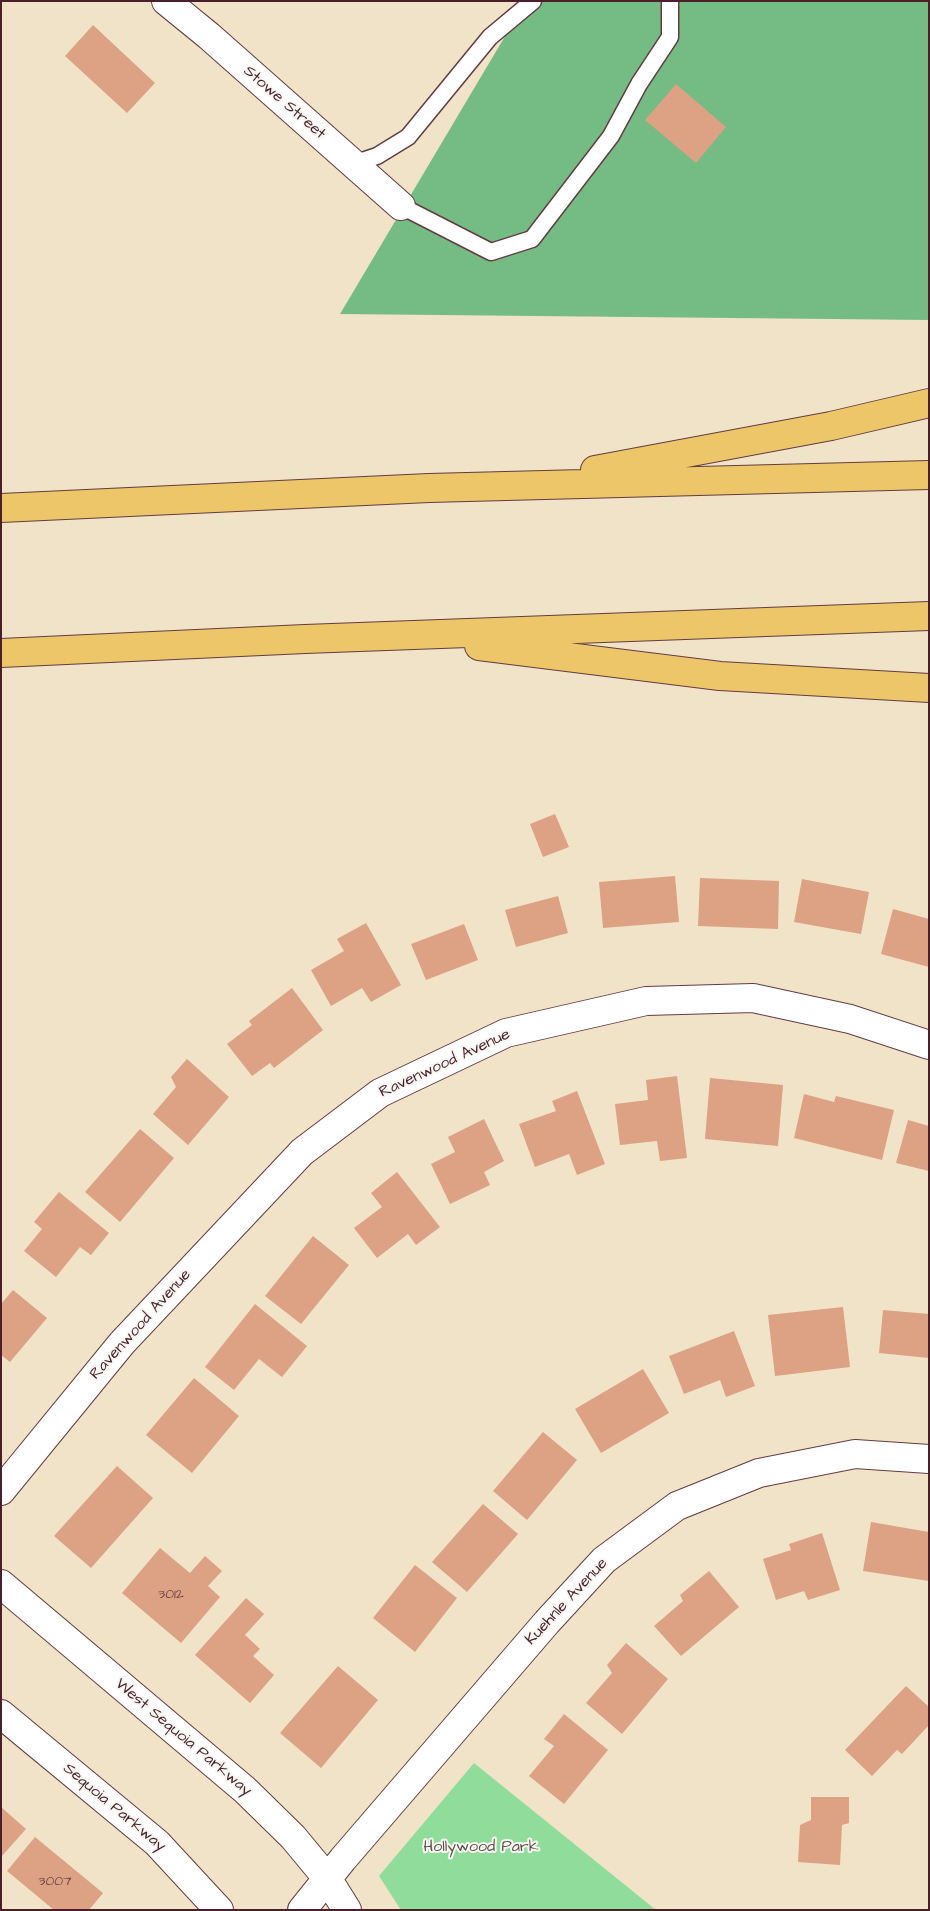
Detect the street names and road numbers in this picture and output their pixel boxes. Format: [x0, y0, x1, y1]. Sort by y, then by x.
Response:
street label: Stowe Street [239, 62, 329, 144]
street label: Ravenwood Avenue [377, 1025, 513, 1103]
street label: Ravenwood Avenue [86, 1266, 196, 1384]
street label: Kuehnle Avenue [522, 1555, 612, 1649]
street label: West Sequoia Parkway [111, 1675, 255, 1801]
street label: Sequoia Parkway [59, 1759, 169, 1857]

